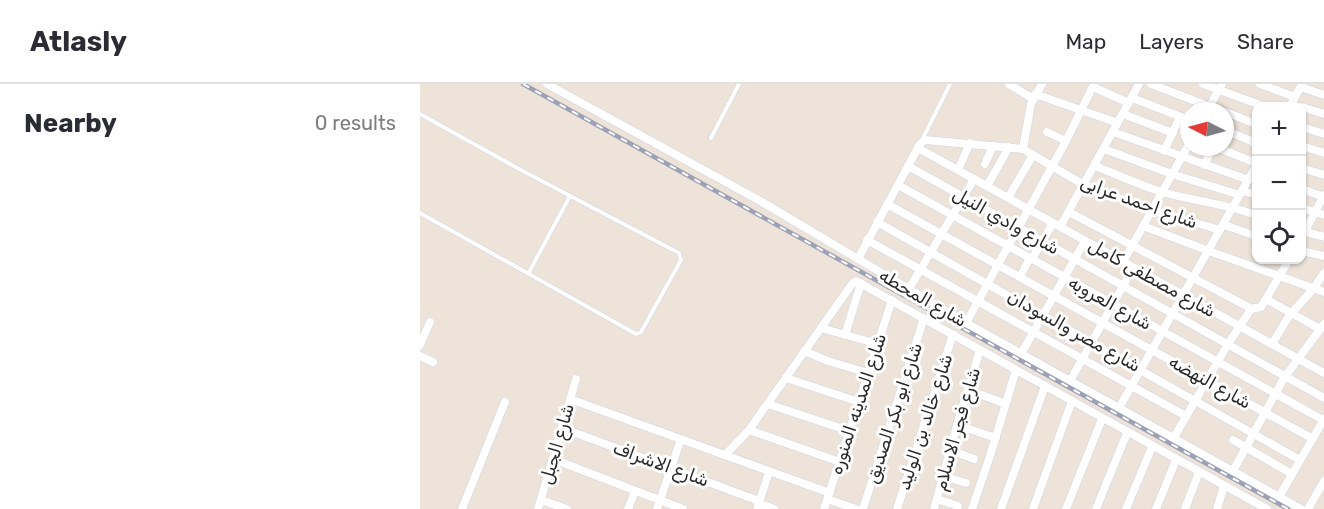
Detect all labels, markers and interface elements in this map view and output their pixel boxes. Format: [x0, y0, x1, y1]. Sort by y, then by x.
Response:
text: Atlasly [30, 25, 127, 58]
text: Map [1065, 29, 1106, 54]
text: Layers [1139, 29, 1204, 54]
text: Share [1237, 29, 1294, 54]
north arrow [1180, 102, 1234, 156]
map controls [1252, 102, 1306, 264]
button: + [1252, 102, 1306, 156]
text: Nearby [24, 108, 117, 139]
text: 0 results [315, 111, 396, 135]
button: − [1252, 156, 1306, 210]
street label: شارع احمد عرابى [1077, 171, 1201, 234]
street label: شارع وادي النيل [948, 183, 1063, 260]
button: locate [1252, 210, 1306, 264]
street label: شارع مصطفى كامل [1084, 234, 1220, 323]
street label: شارع المحطه [875, 264, 971, 333]
street label: شارع العروبه [1064, 271, 1155, 336]
street label: شارع مصر والسودان [1003, 285, 1145, 378]
street label: شارع المدينه المنوره [825, 331, 892, 478]
street label: شارع ابو بكر الصديق [861, 340, 928, 487]
street label: شارع النهضه [1165, 350, 1255, 414]
street label: شارع خالد بن الوليد [893, 351, 958, 493]
street label: شارع فجر الاسلام [929, 365, 986, 493]
street label: شارع الجبل [535, 401, 580, 487]
street label: شارع الاشراف [610, 436, 712, 493]

